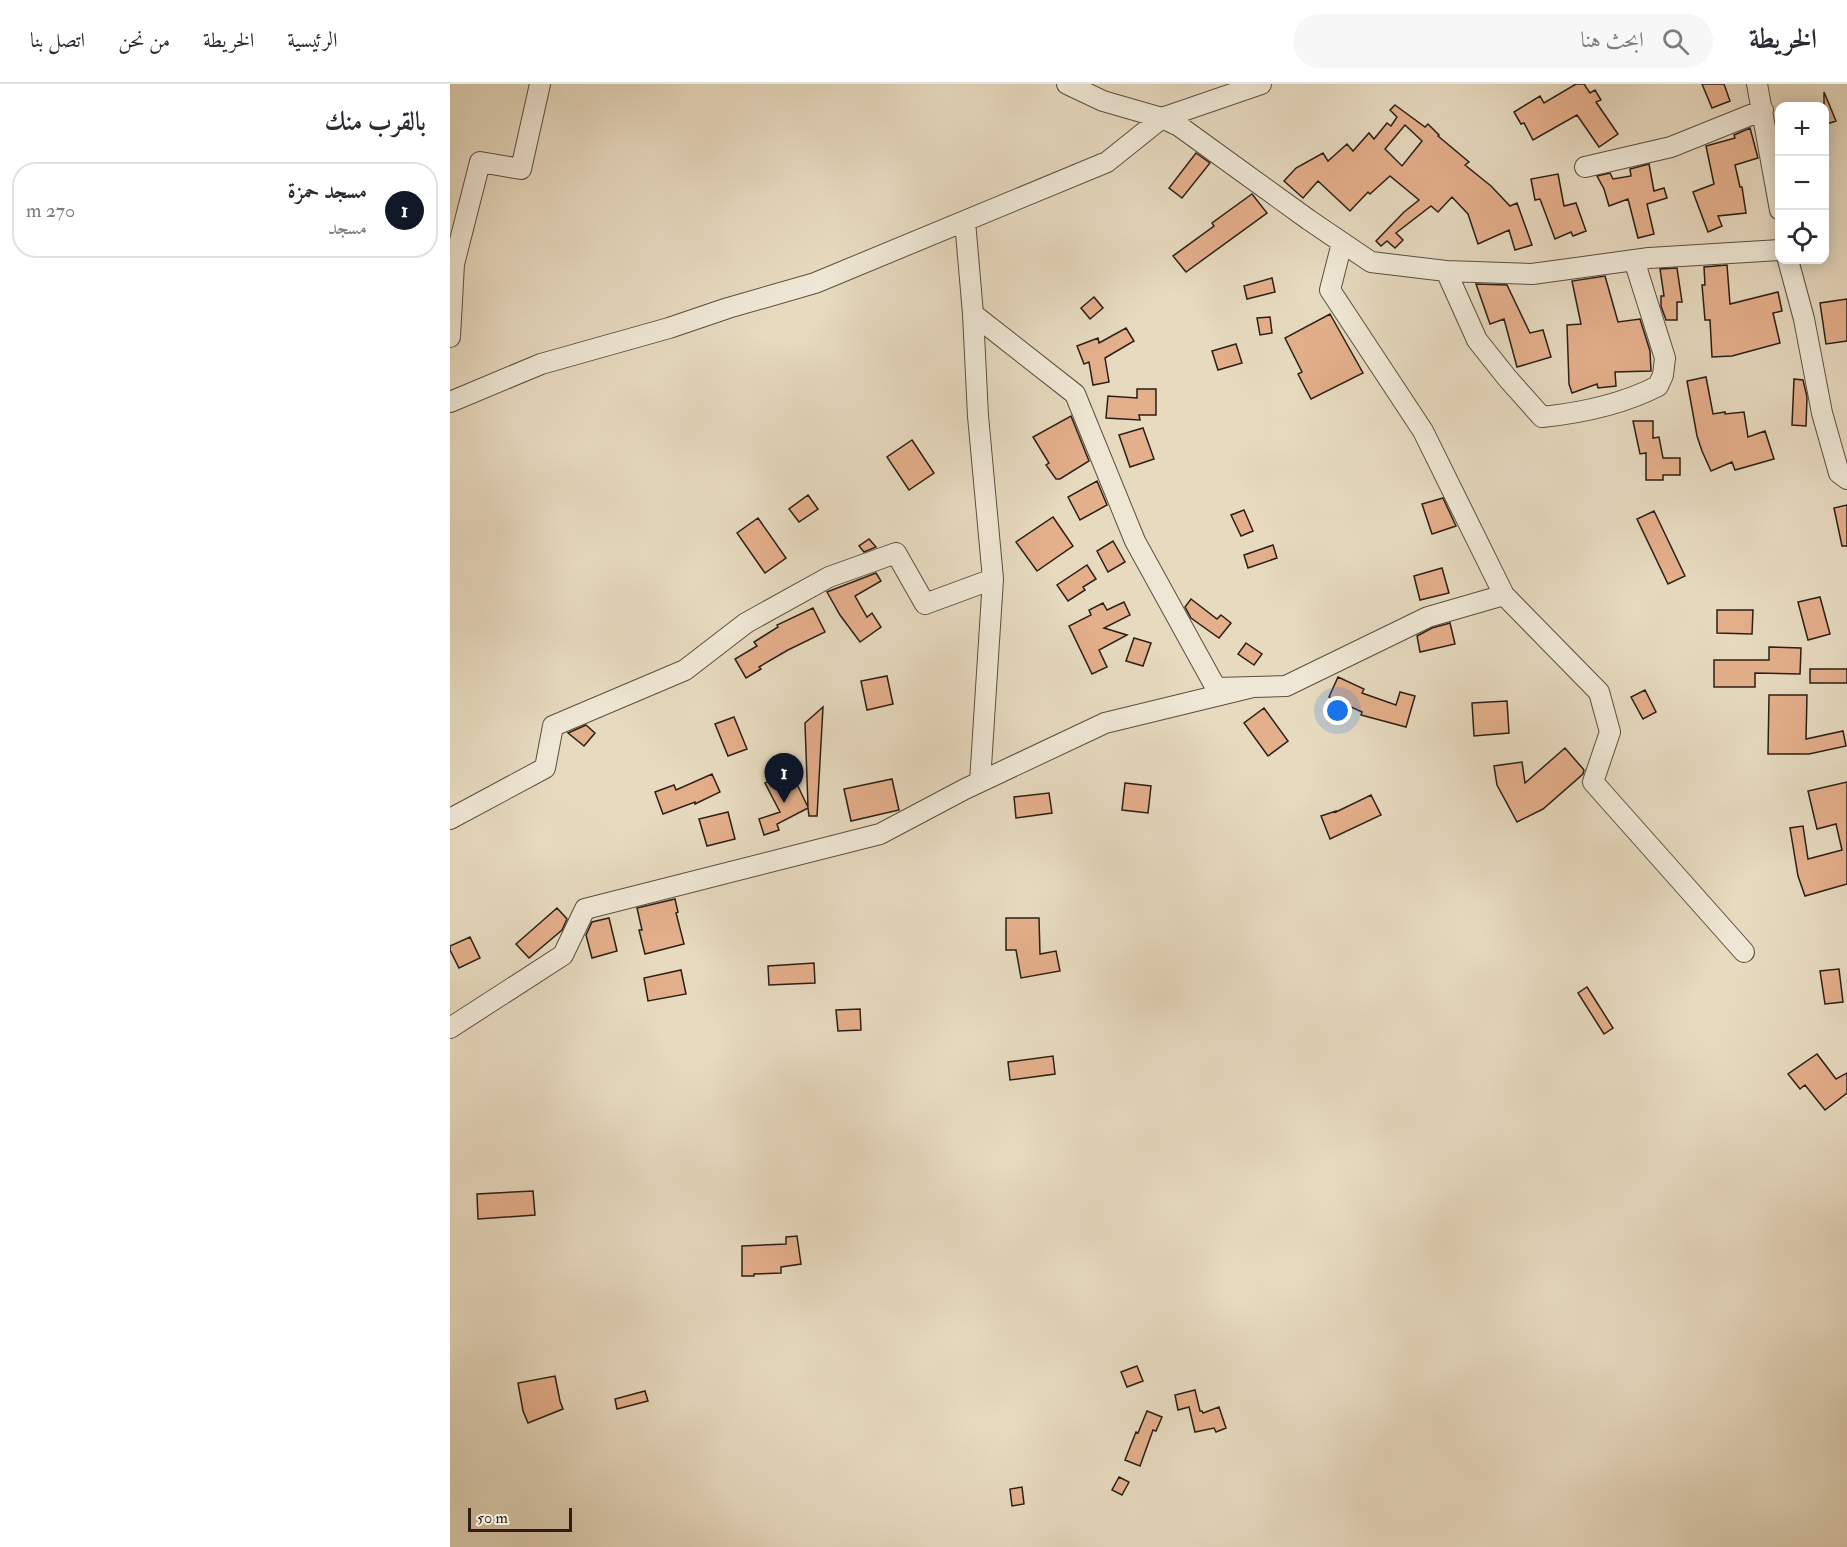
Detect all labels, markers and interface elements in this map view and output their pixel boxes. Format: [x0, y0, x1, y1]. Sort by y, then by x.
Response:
search box [1293, 14, 1713, 68]
text: الخريطة [1749, 22, 1817, 57]
icon: search [1659, 25, 1692, 58]
text: ابحث هنا [1581, 26, 1644, 54]
text: اتصل بنا [30, 27, 85, 54]
text: من نحن [118, 27, 170, 54]
text: الخريطة [203, 27, 254, 54]
text: الرئيسية [287, 27, 338, 54]
map controls [1775, 102, 1829, 264]
button: + [1775, 102, 1829, 156]
text: بالقرب منك [324, 106, 426, 138]
button: − [1775, 156, 1829, 210]
text: مسجد حمزة [287, 177, 367, 205]
text: 270 m [26, 198, 75, 223]
text: 1 [401, 198, 408, 223]
button: locate [1775, 210, 1829, 264]
text: مسجد [328, 215, 367, 240]
your location [1323, 696, 1352, 725]
pin: 1 [764, 754, 804, 803]
scale bar [468, 1505, 572, 1532]
text: 50 m [477, 1508, 508, 1528]

